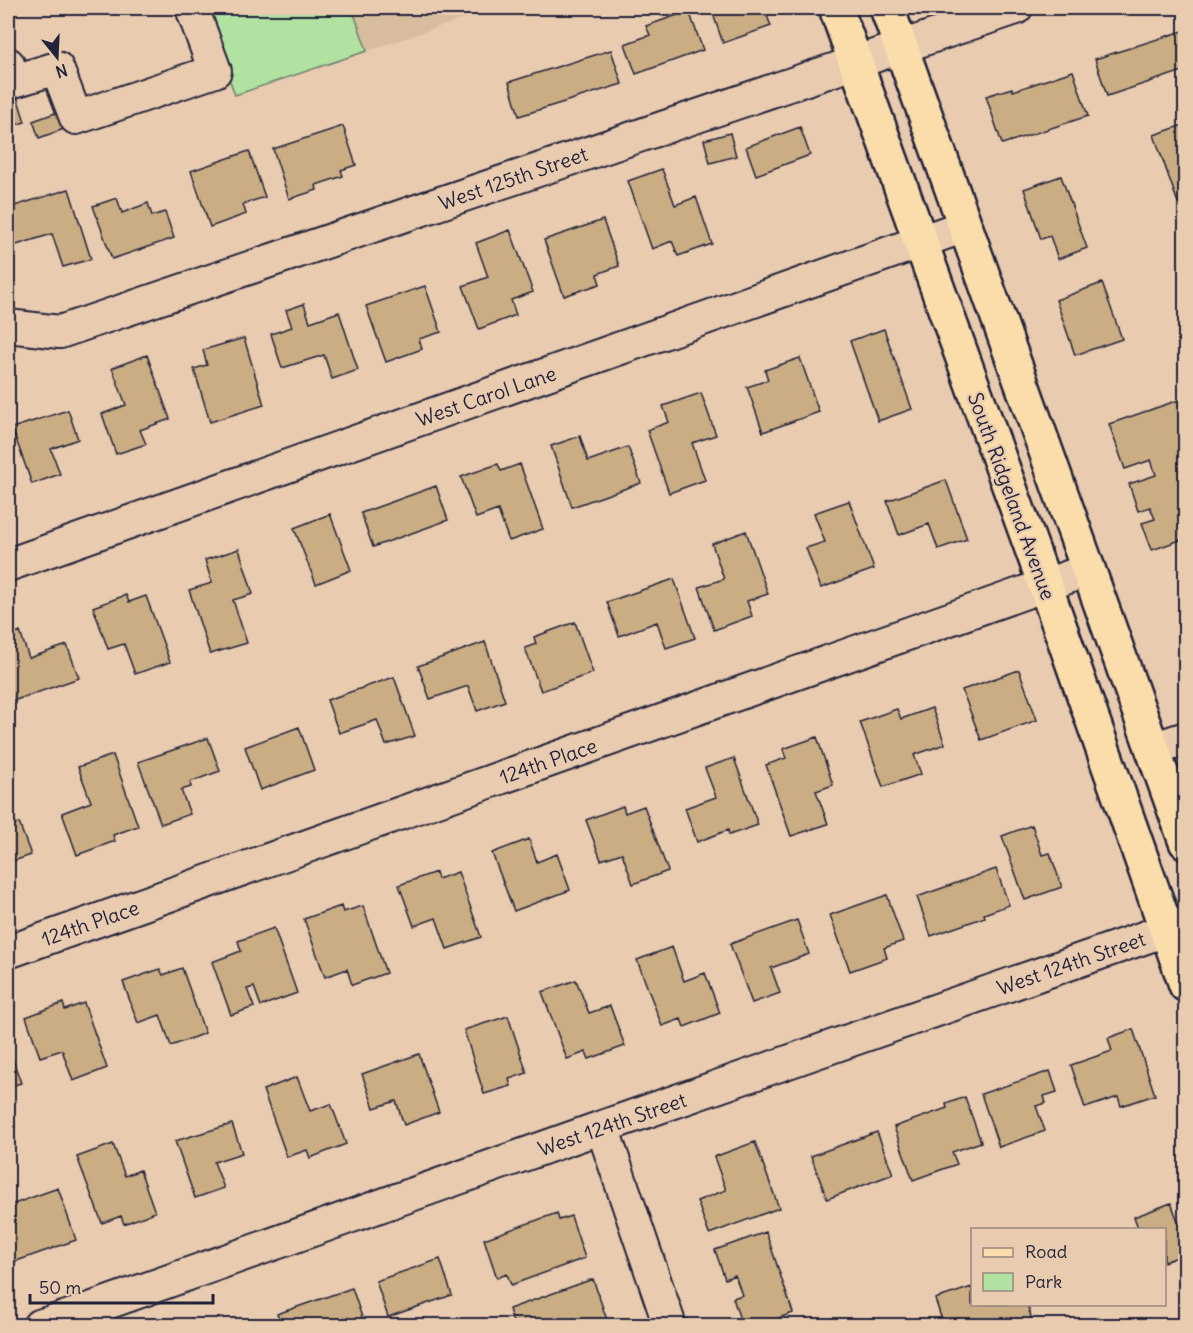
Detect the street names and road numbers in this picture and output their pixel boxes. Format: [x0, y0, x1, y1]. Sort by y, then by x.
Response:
street label: West 125th Street [435, 141, 591, 215]
street label: West Carol Lane [413, 360, 559, 432]
street label: South Ridgeland Avenue [963, 389, 1061, 603]
street label: 124th Place [496, 733, 600, 789]
street label: 124th Place [38, 895, 142, 951]
street label: West 124th Street [993, 926, 1149, 1000]
street label: West 124th Street [534, 1087, 690, 1161]

